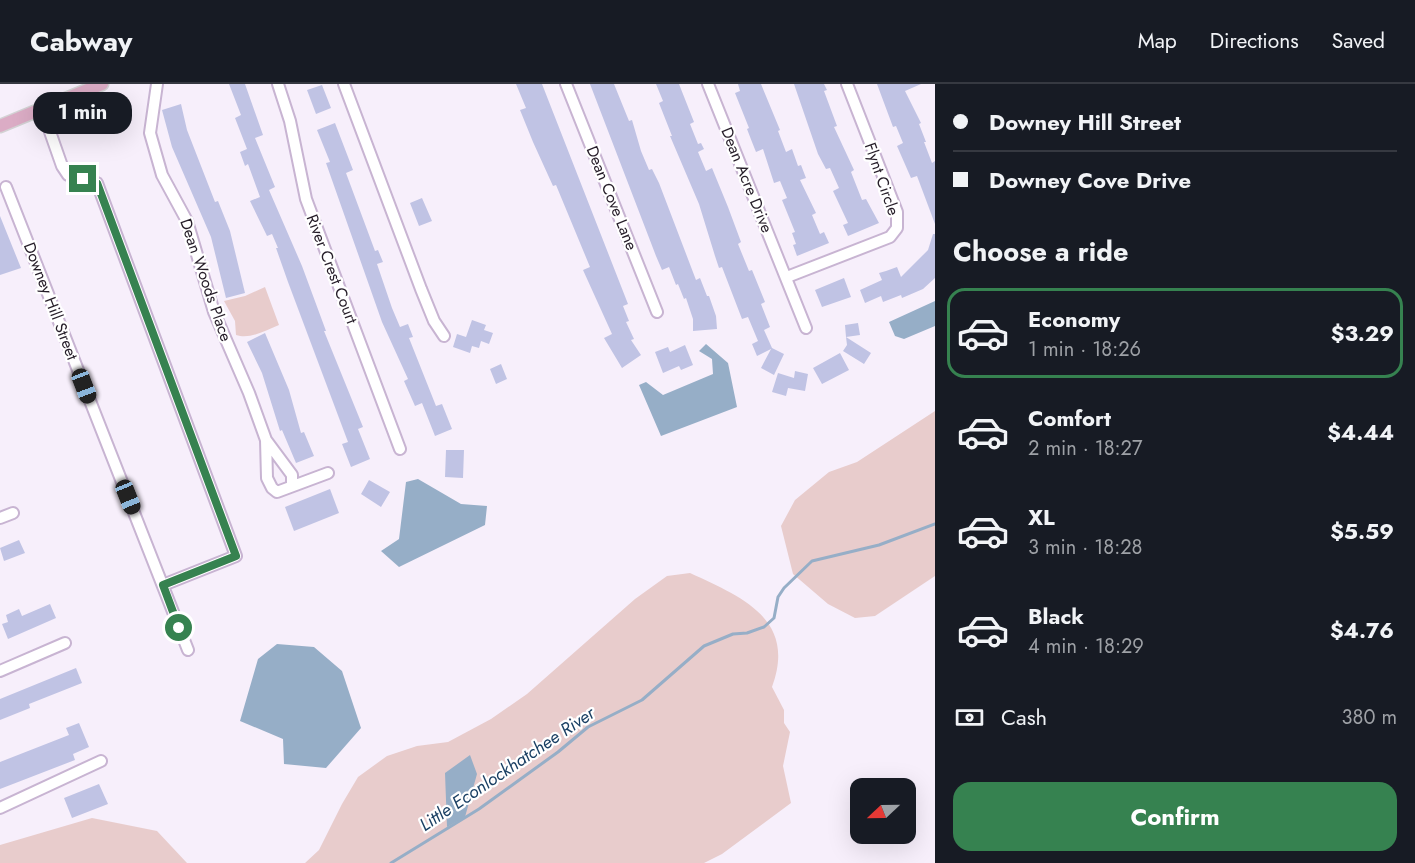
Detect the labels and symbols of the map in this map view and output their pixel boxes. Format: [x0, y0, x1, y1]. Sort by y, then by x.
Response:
callout: 1 min [34, 92, 132, 134]
street label: Dean Acre Drive [715, 124, 779, 236]
street label: Flynt Circle [859, 139, 905, 219]
street label: Dean Cove Lane [581, 142, 643, 254]
route end [69, 165, 96, 192]
street label: River Crest Court [301, 211, 363, 327]
street label: Dean Woods Place [174, 216, 238, 344]
street label: Downey Hill Street [18, 239, 84, 363]
car [69, 366, 99, 406]
car [113, 477, 143, 517]
route start [165, 614, 192, 641]
water label: Little Econlockhatchee River [414, 700, 601, 838]
north arrow [850, 778, 916, 844]

